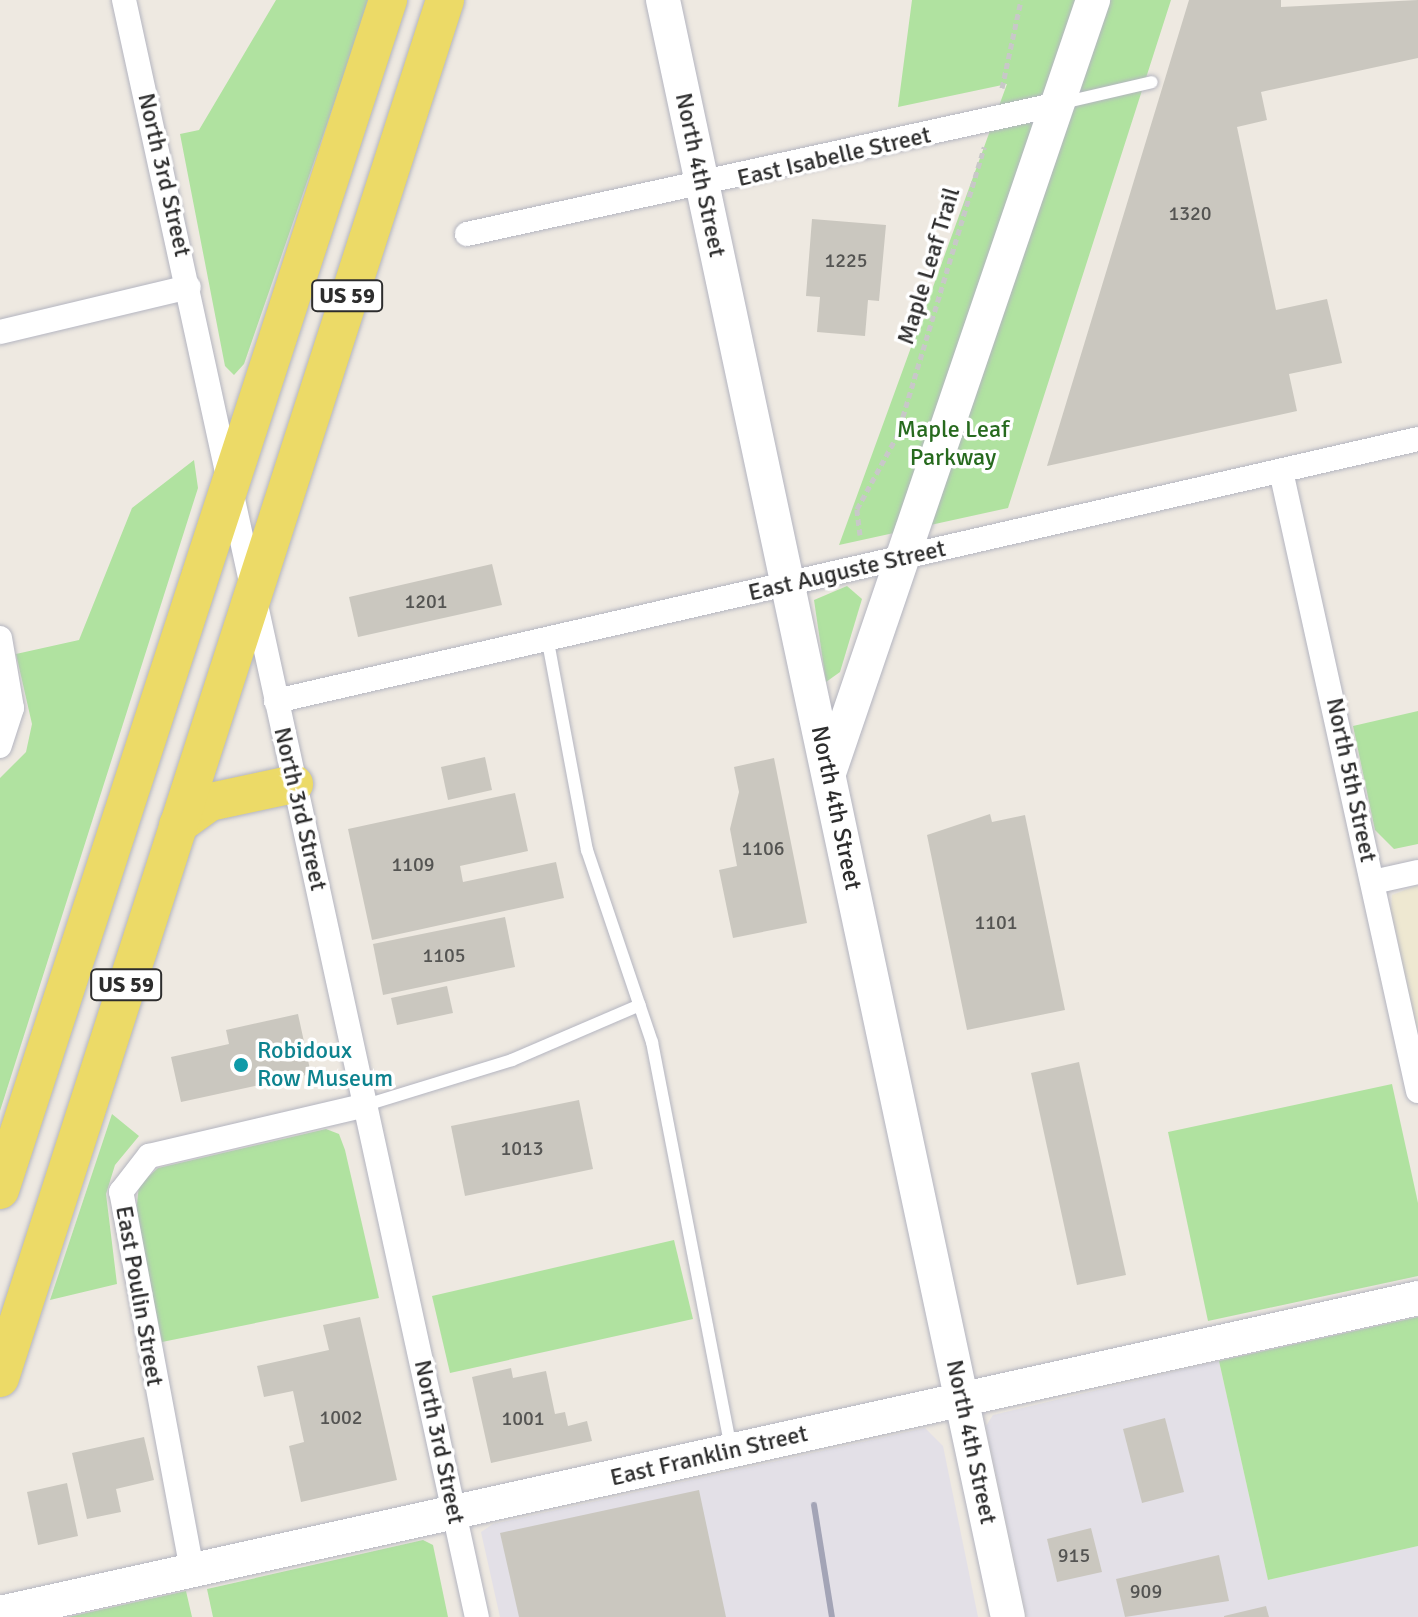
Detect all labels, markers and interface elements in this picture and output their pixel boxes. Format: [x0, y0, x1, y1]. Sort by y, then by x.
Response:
street label: North 3rd Street [131, 90, 197, 260]
street label: North 4th Street [669, 90, 731, 260]
street label: East Isabelle Street [735, 121, 933, 193]
street label: Maple Leaf Trail [891, 184, 967, 348]
house number: 1320 [1168, 201, 1212, 225]
house number: 1225 [824, 248, 868, 272]
road number: US 59 [311, 278, 383, 314]
park label: Maple Leaf Parkway [897, 416, 1009, 472]
street label: East Auguste Street [746, 534, 948, 608]
house number: 1201 [404, 589, 448, 613]
street label: North 5th Street [1320, 695, 1382, 865]
street label: North 4th Street [805, 723, 867, 893]
street label: North 3rd Street [267, 724, 333, 894]
house number: 1106 [741, 836, 785, 860]
house number: 1109 [391, 852, 435, 876]
house number: 1101 [974, 910, 1018, 934]
house number: 1105 [422, 943, 466, 967]
road number: US 59 [90, 967, 162, 1003]
place label: Robidoux Row Museum [257, 1037, 393, 1093]
marker: Robidoux Row Museum [232, 1056, 250, 1074]
house number: 1013 [500, 1136, 544, 1160]
street label: East Poulin Street [109, 1204, 169, 1388]
street label: North 3rd Street [408, 1357, 470, 1527]
street label: North 4th Street [940, 1357, 1002, 1527]
house number: 1002 [319, 1405, 363, 1429]
house number: 1001 [501, 1406, 545, 1430]
street label: East Franklin Street [608, 1419, 810, 1493]
house number: 915 [1058, 1543, 1090, 1567]
house number: 909 [1130, 1579, 1162, 1603]

